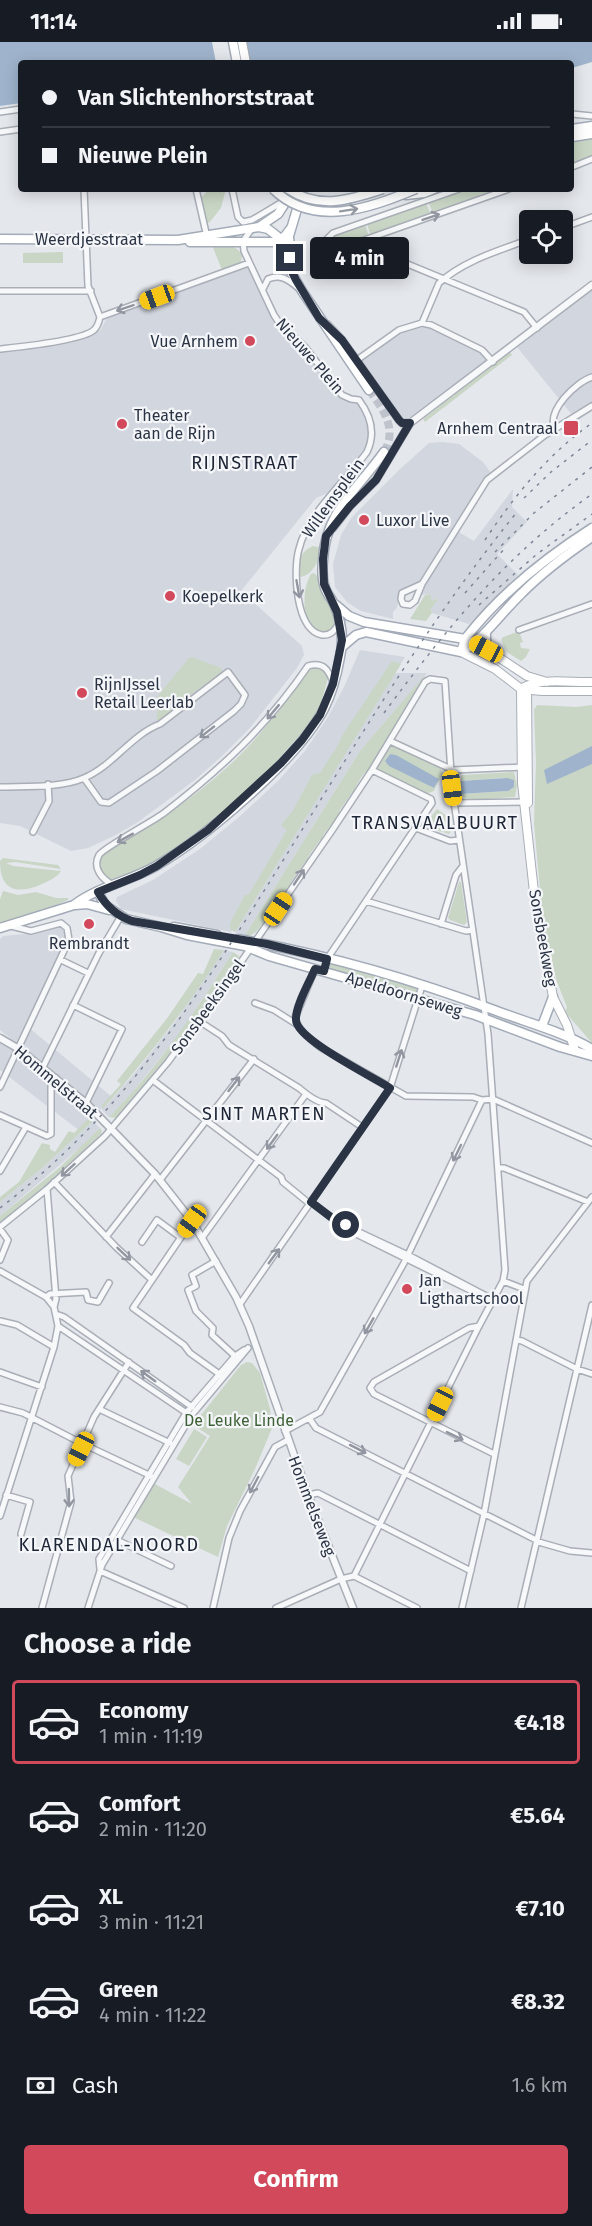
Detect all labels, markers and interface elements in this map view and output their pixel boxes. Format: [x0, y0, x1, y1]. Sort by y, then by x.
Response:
text: 11:14 [30, 8, 77, 35]
text: Van Slichtenhorststraat [78, 84, 314, 111]
text: Nieuwe Plein [78, 142, 208, 169]
one-way arrow [338, 205, 358, 216]
one-way arrow [421, 210, 440, 221]
map controls [519, 210, 573, 264]
button: locate [519, 210, 573, 264]
street label: Weerdjesstraat [35, 230, 143, 249]
callout: 4 min [311, 237, 410, 279]
route end [276, 244, 303, 271]
text: 4 min [334, 246, 385, 270]
car [137, 282, 177, 312]
one-way arrow [116, 304, 135, 315]
street label: Nieuwe Plein [272, 314, 348, 398]
place label: Vue Arnhem [151, 332, 238, 351]
marker: Vue Arnhem [243, 334, 257, 348]
place label: Theater aan de Rijn [134, 406, 216, 443]
marker: Theater aan de Rijn [115, 417, 129, 431]
place label: Arnhem Centraal [437, 419, 558, 438]
marker: Arnhem Centraal [562, 419, 580, 437]
district label: RIJNSTRAAT [191, 452, 299, 474]
street label: Willemsplein [298, 455, 368, 541]
place label: Luxor Live [376, 511, 449, 530]
marker: Luxor Live [357, 513, 371, 527]
one-way arrow [293, 578, 304, 598]
place label: Koepelkerk [182, 587, 264, 606]
marker: Koepelkerk [163, 589, 177, 603]
car [466, 633, 506, 665]
place label: RijnIJssel Retail Leerlab [94, 675, 194, 712]
marker: RijnIJssel Retail Leerlab [75, 686, 89, 700]
one-way arrow [266, 704, 280, 719]
one-way arrow [199, 725, 215, 738]
car [441, 769, 463, 807]
district label: TRANSVAALBUURT [351, 812, 519, 834]
one-way arrow [117, 832, 134, 844]
one-way arrow [293, 868, 306, 885]
street label: Sonsbeekweg [525, 888, 561, 989]
car [260, 889, 296, 929]
marker: Rembrandt [82, 917, 96, 931]
place label: Rembrandt [49, 934, 129, 953]
street label: Sonsbeeksingel [167, 956, 249, 1058]
street label: Apeldoornseweg [344, 967, 465, 1021]
street label: Hommelstraat [10, 1042, 102, 1123]
one-way arrow [394, 1049, 405, 1068]
one-way arrow [228, 1076, 241, 1092]
district label: SINT MARTEN [202, 1103, 326, 1125]
one-way arrow [266, 1133, 278, 1149]
one-way arrow [451, 1143, 463, 1161]
one-way arrow [61, 1163, 76, 1177]
car [174, 1201, 210, 1241]
route start [332, 1211, 359, 1238]
one-way arrow [116, 1247, 131, 1261]
one-way arrow [267, 1249, 280, 1265]
place label: Jan Ligthartschool [419, 1271, 524, 1308]
marker: Jan Ligthartschool [400, 1282, 414, 1296]
one-way arrow [363, 1317, 374, 1335]
one-way arrow [141, 1370, 157, 1382]
car [424, 1384, 456, 1424]
park label: De Leuke Linde [184, 1411, 294, 1430]
car [65, 1429, 97, 1469]
one-way arrow [446, 1430, 464, 1442]
one-way arrow [348, 1444, 366, 1455]
street label: Hommelseweg [284, 1453, 340, 1559]
one-way arrow [248, 1476, 260, 1493]
one-way arrow [64, 1488, 75, 1508]
district label: KLARENDAL-NOORD [18, 1534, 200, 1556]
text: Choose a ride [24, 1628, 191, 1660]
icon: car [27, 1695, 81, 1749]
text: Economy [99, 1697, 188, 1724]
text: €4.18 [514, 1709, 565, 1736]
text: 1 min · 11:19 [99, 1724, 203, 1748]
icon: car [27, 1788, 81, 1842]
text: Comfort [99, 1790, 180, 1817]
text: €5.64 [510, 1802, 565, 1829]
text: 2 min · 11:20 [99, 1817, 207, 1841]
icon: car [27, 1881, 81, 1935]
text: XL [99, 1883, 123, 1910]
text: €7.10 [516, 1895, 565, 1922]
text: 3 min · 11:21 [99, 1910, 204, 1934]
icon: car [27, 1974, 81, 2028]
text: Green [99, 1976, 158, 2003]
text: €8.32 [511, 1988, 565, 2015]
text: 4 min · 11:22 [99, 2003, 206, 2027]
icon: cash [24, 2069, 57, 2102]
text: Cash [72, 2072, 119, 2099]
text: 1.6 km [511, 2073, 568, 2097]
button: Confirm [24, 2145, 568, 2214]

